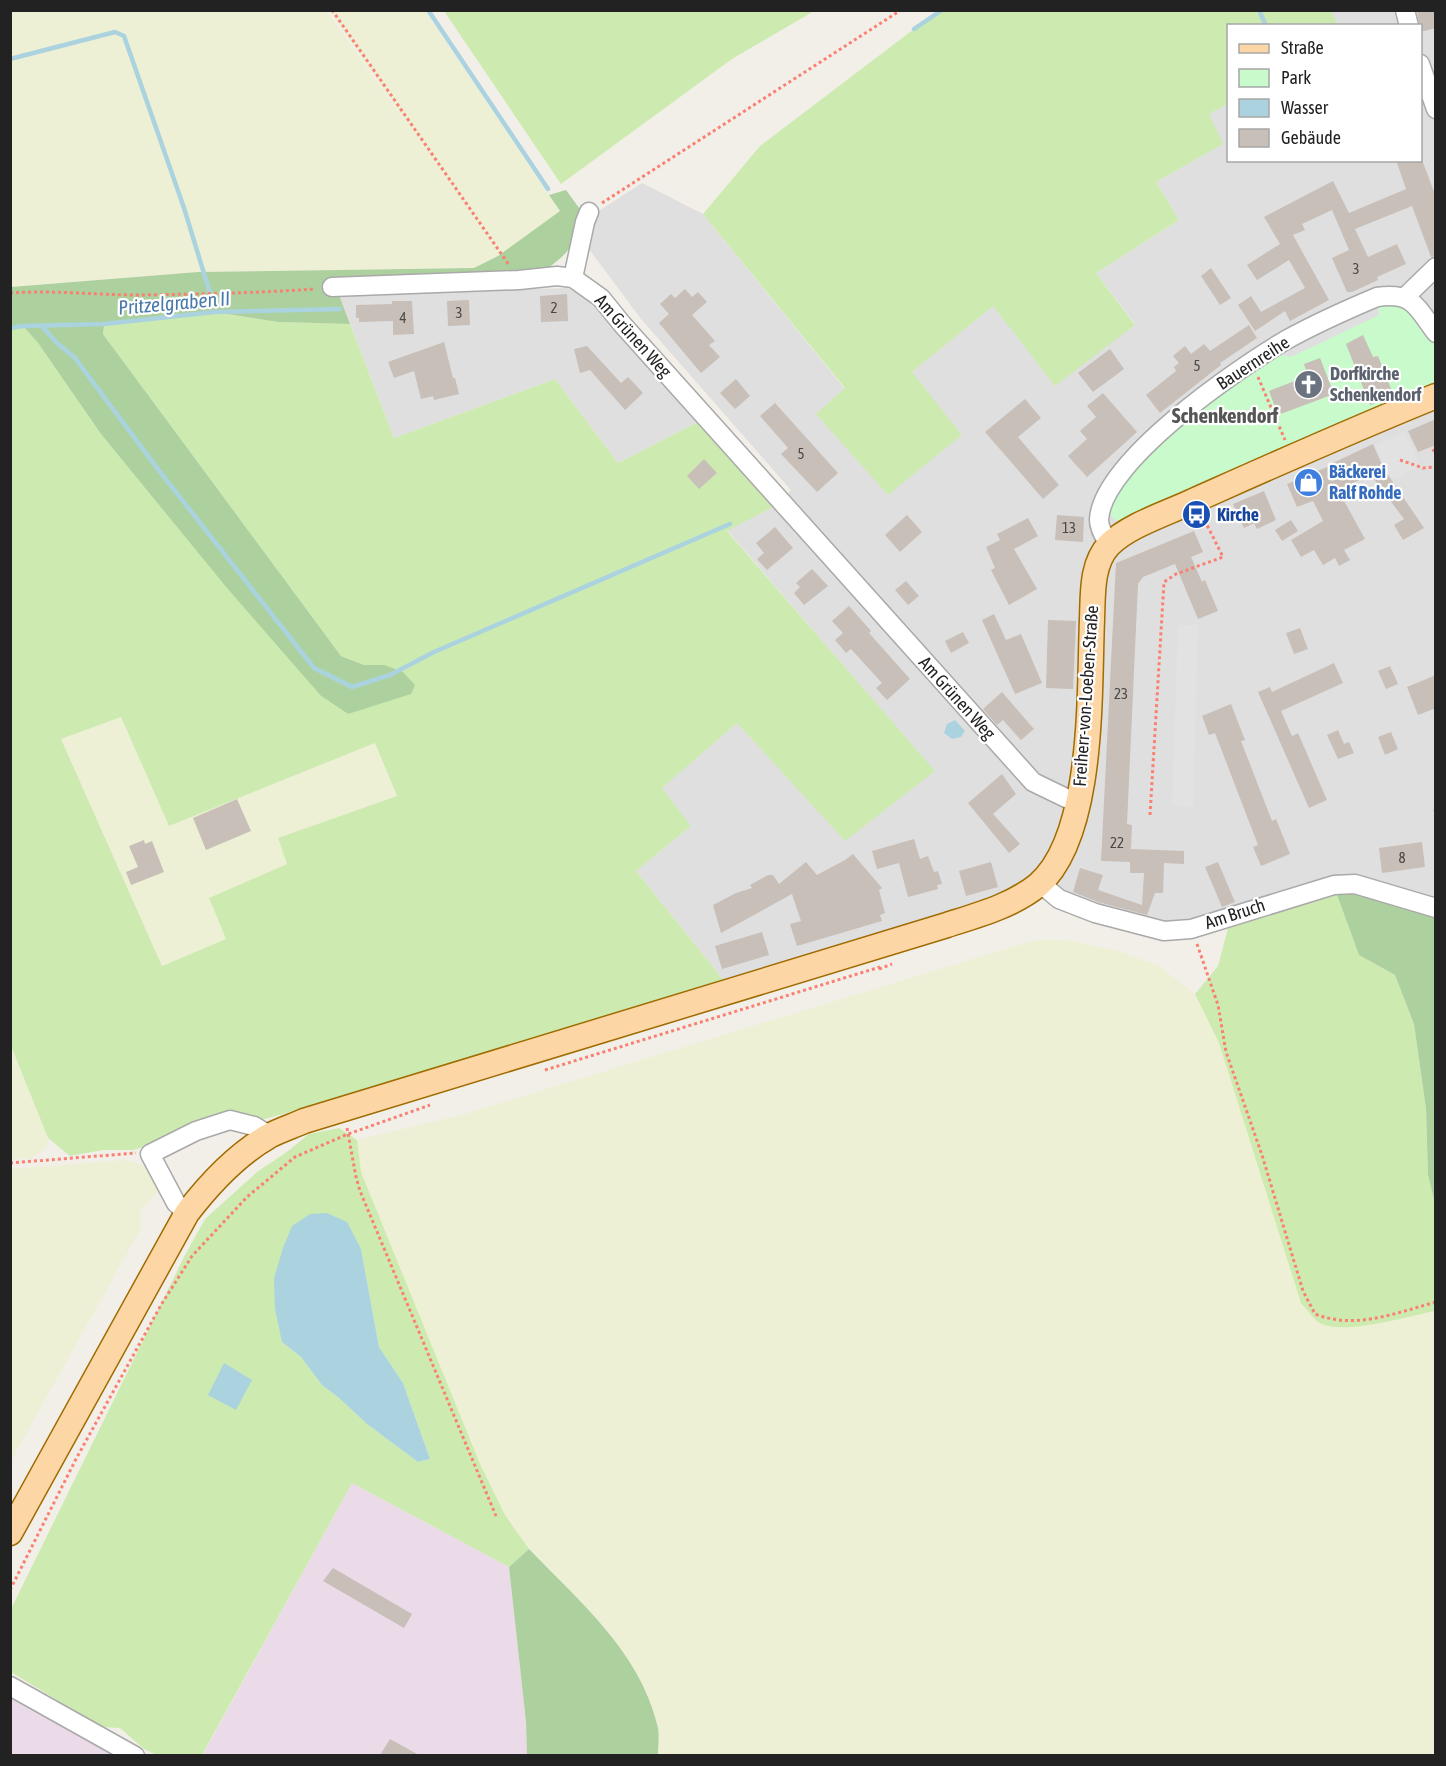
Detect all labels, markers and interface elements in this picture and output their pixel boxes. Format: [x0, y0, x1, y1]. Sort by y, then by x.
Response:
legend [1227, 24, 1422, 162]
text: Straße [1281, 37, 1324, 58]
text: Park [1281, 67, 1311, 88]
text: Wasser [1281, 97, 1329, 118]
text: Gebäude [1281, 127, 1341, 148]
house number: 3 [1352, 260, 1360, 277]
water label: Pritzelgraben II [117, 286, 231, 319]
street label: Am Grünen Weg [591, 290, 676, 382]
house number: 2 [550, 299, 558, 316]
house number: 3 [455, 304, 463, 321]
house number: 4 [399, 309, 407, 326]
street label: Bauernreihe [1212, 331, 1293, 394]
house number: 5 [1193, 357, 1201, 374]
place label: Dorfkirche Schenkendorf [1330, 363, 1422, 405]
church icon: Dorfkirche Schenkendorf [1293, 368, 1325, 400]
district label: Schenkendorf [1172, 403, 1279, 427]
house number: 5 [797, 445, 805, 462]
place label: Bäckerei Ralf Rohde [1329, 461, 1401, 503]
shop icon: Bäckerei Ralf Rohde [1292, 466, 1324, 498]
bus stop icon: Kirche [1180, 499, 1212, 531]
place label: Kirche [1217, 504, 1259, 525]
house number: 13 [1062, 519, 1076, 536]
street label: Freiherr-von-Loeben-Straße [1069, 605, 1102, 787]
street label: Am Grünen Weg [915, 652, 1000, 744]
house number: 23 [1114, 685, 1128, 702]
house number: 22 [1110, 834, 1124, 851]
house number: 8 [1398, 849, 1406, 866]
street label: Am Bruch [1202, 894, 1268, 933]

